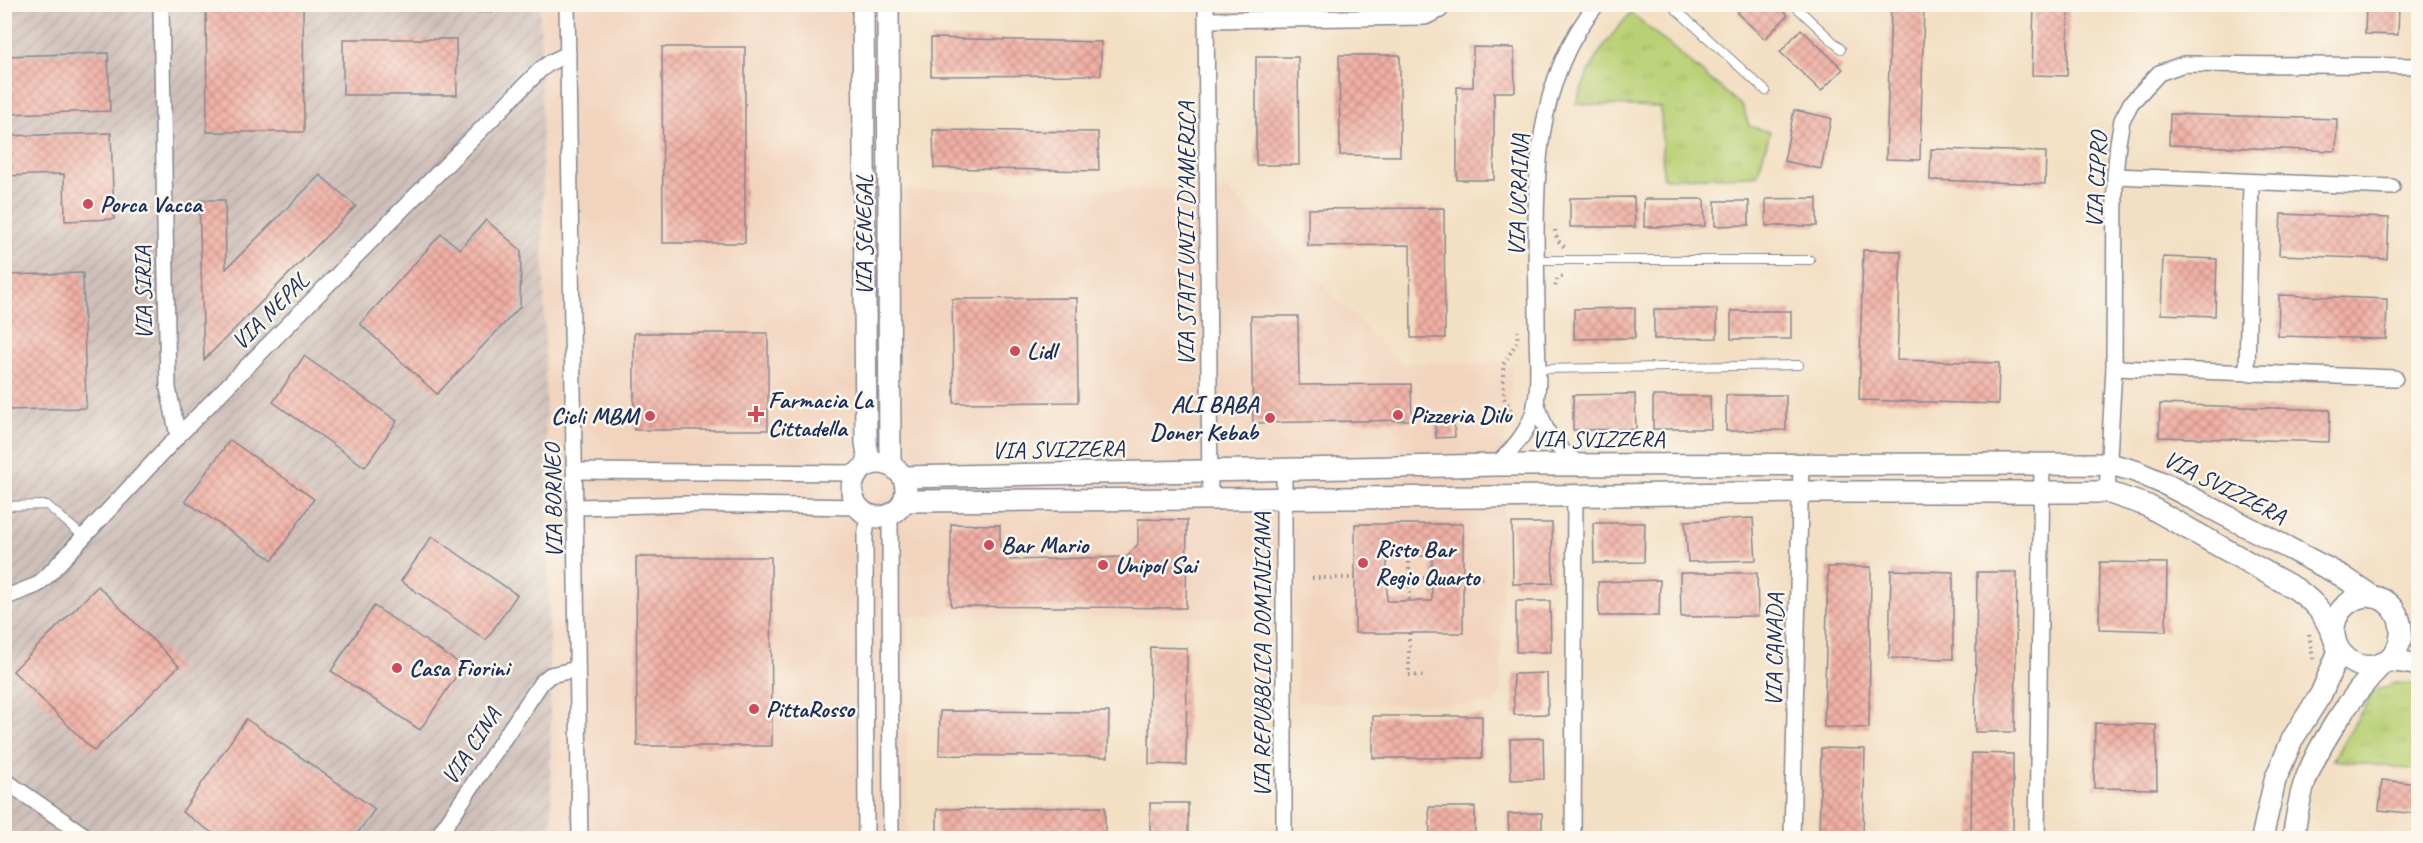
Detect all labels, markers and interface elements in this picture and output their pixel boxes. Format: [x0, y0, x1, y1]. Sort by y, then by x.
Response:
street label: VIA STATI UNITI D'AMERICA [1171, 101, 1201, 366]
street label: VIA CIPRO [2079, 128, 2114, 229]
street label: VIA UCRAINA [1501, 132, 1535, 257]
street label: VIA SENEGAL [849, 173, 879, 296]
place label: Porca Vacca [100, 189, 204, 219]
marker: Porca Vacca [81, 197, 95, 211]
street label: VIA SIRIA [127, 245, 159, 340]
street label: VIA NEPAL [225, 265, 316, 356]
place label: Lidl [1027, 336, 1061, 366]
marker: Lidl [1008, 344, 1022, 358]
place label: Farmacia La Cittadella [768, 385, 875, 443]
place label: ALI BABA Doner Kebab [1150, 389, 1260, 447]
place label: Pizzeria Dilu [1410, 400, 1513, 430]
place label: Cicli MBM [551, 401, 641, 431]
marker: Farmacia La Cittadella [749, 407, 763, 421]
marker: Pizzeria Dilu [1391, 408, 1405, 422]
marker: Cicli MBM [643, 409, 657, 423]
marker: ALI BABA Doner Kebab [1263, 411, 1277, 425]
street label: VIA SVIZZERA [1531, 424, 1665, 454]
street label: VIA SVIZZERA [991, 433, 1126, 465]
street label: VIA BORNEO [537, 441, 569, 558]
street label: VIA SVIZZERA [2159, 443, 2292, 531]
street label: VIA REPUBBLICA DOMINICANA [1247, 511, 1277, 798]
place label: Bar Mario [1001, 530, 1090, 560]
place label: Risto Bar Regio Quarto [1375, 534, 1482, 592]
marker: Bar Mario [982, 538, 996, 552]
place label: Unipol Sai [1115, 550, 1200, 580]
marker: Risto Bar Regio Quarto [1356, 556, 1370, 570]
marker: Unipol Sai [1096, 558, 1110, 572]
street label: VIA CANADA [1758, 592, 1790, 707]
place label: Casa Fiorini [409, 653, 512, 683]
marker: Casa Fiorini [390, 661, 404, 675]
place label: PittaRosso [766, 694, 856, 724]
street label: VIA CINA [435, 701, 508, 790]
marker: PittaRosso [747, 702, 761, 716]

